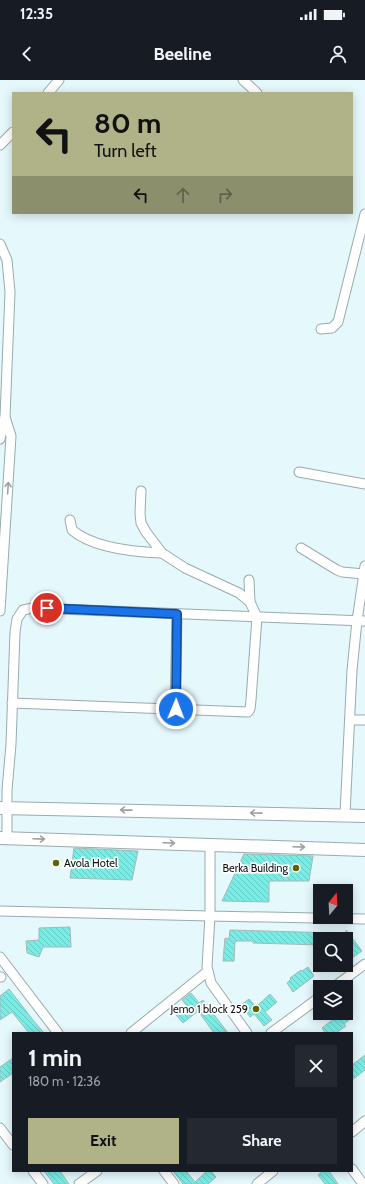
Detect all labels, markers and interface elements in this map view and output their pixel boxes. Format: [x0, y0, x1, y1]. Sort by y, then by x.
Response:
text: 12:35 [20, 5, 53, 23]
icon: back [16, 43, 38, 65]
text: Beeline [153, 43, 212, 65]
icon: person [327, 43, 349, 65]
text: 80 m [94, 106, 161, 140]
icon: left [28, 108, 80, 160]
text: Turn left [94, 140, 157, 162]
icon: left [130, 184, 152, 206]
icon: ahead [172, 184, 194, 206]
icon: right [214, 184, 236, 206]
one-way arrow [4, 482, 12, 495]
pin [30, 591, 64, 625]
icon: arrive [36, 597, 58, 619]
position arrow [155, 688, 197, 730]
one-way arrow [120, 806, 133, 814]
one-way arrow [250, 809, 263, 816]
one-way arrow [32, 835, 45, 843]
one-way arrow [162, 839, 175, 847]
one-way arrow [292, 844, 305, 851]
place label: Avola Hotel [64, 856, 118, 870]
marker: Avola Hotel [51, 858, 61, 868]
place label: Berka Building [222, 861, 289, 875]
marker: Berka Building [291, 863, 301, 873]
north arrow [313, 884, 353, 924]
map controls [313, 884, 353, 1020]
button: search [313, 932, 353, 972]
button: layers [313, 980, 353, 1020]
place label: Jemo 1 block 259 [169, 1002, 248, 1016]
marker: Jemo 1 block 259 [251, 1004, 261, 1014]
text: 1 min [28, 1043, 82, 1072]
button: close [295, 1045, 337, 1087]
text: 180 m · 12:36 [28, 1073, 101, 1089]
button: Exit [28, 1118, 179, 1164]
button: Share [187, 1118, 337, 1164]

